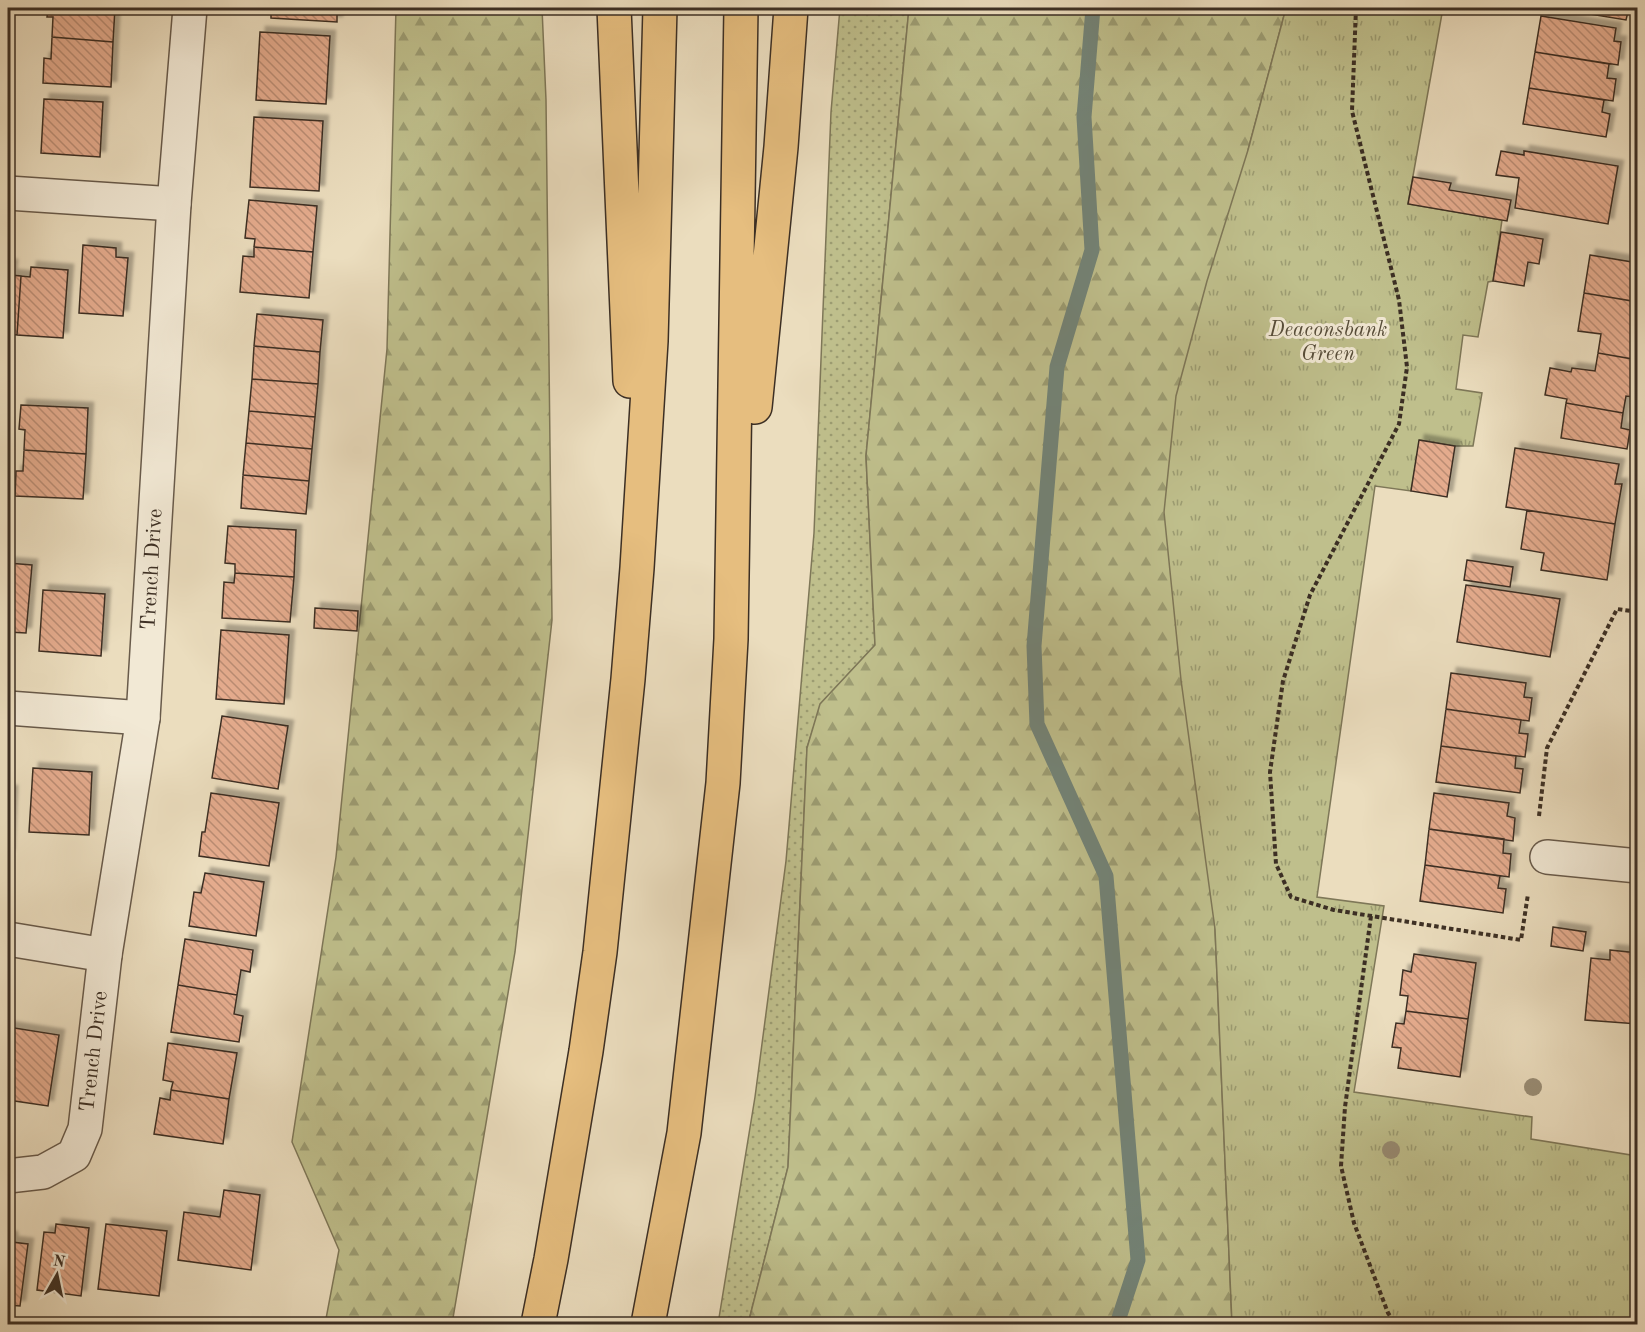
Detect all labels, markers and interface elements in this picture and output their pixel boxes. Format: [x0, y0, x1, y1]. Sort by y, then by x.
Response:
park label: Deaconsbank Green [1268, 320, 1387, 365]
street label: Trench Drive [138, 508, 166, 631]
street label: Trench Drive [77, 990, 111, 1113]
north arrow [27, 1245, 87, 1305]
text: N [52, 1253, 67, 1271]

